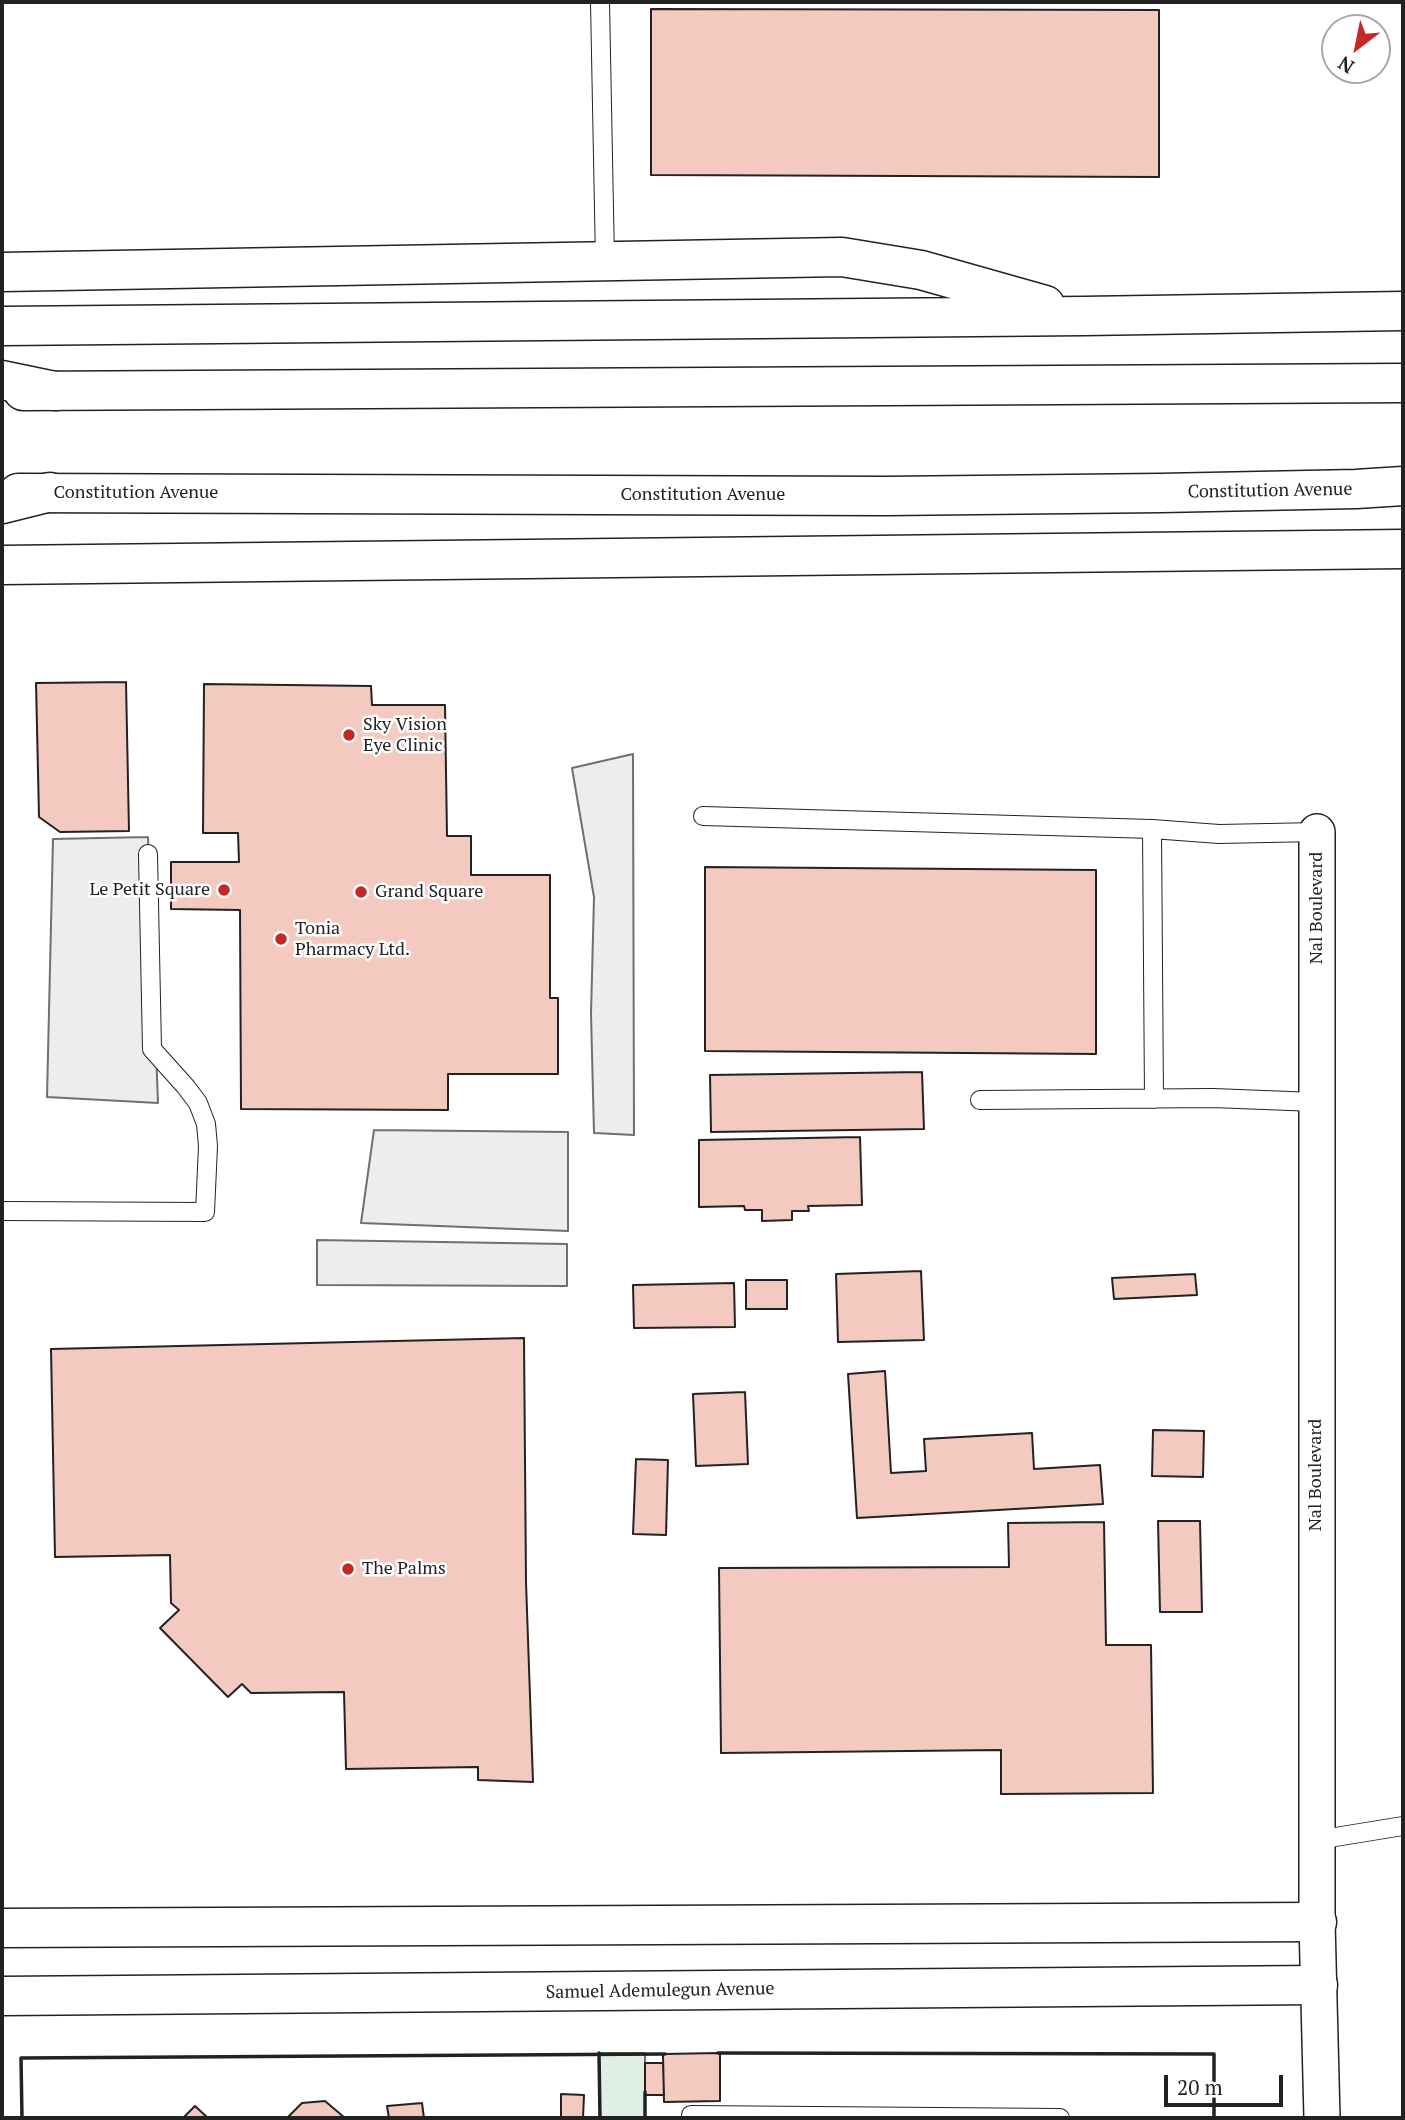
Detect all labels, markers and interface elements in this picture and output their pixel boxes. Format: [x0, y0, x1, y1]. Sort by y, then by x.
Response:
north arrow [1321, 14, 1391, 84]
text: N [1333, 51, 1358, 80]
street label: Constitution Avenue [1187, 479, 1353, 503]
street label: Constitution Avenue [54, 482, 218, 504]
street label: Constitution Avenue [621, 484, 785, 506]
place label: Sky Vision Eye Clinic [363, 714, 447, 756]
marker: Sky Vision Eye Clinic [341, 727, 357, 743]
street label: Nal Boulevard [1306, 852, 1328, 964]
place label: Le Petit Square [89, 879, 210, 901]
place label: Grand Square [375, 881, 483, 903]
marker: Le Petit Square [216, 882, 232, 898]
marker: Grand Square [353, 884, 369, 900]
place label: Tonia Pharmacy Ltd. [295, 918, 410, 960]
marker: Tonia Pharmacy Ltd. [273, 931, 289, 947]
street label: Nal Boulevard [1305, 1419, 1327, 1531]
place label: The Palms [362, 1558, 446, 1580]
marker: The Palms [340, 1561, 356, 1577]
street label: Samuel Ademulegun Avenue [545, 1978, 775, 2004]
scale bar [1167, 2060, 1286, 2104]
text: 20 m [1177, 2073, 1223, 2101]

